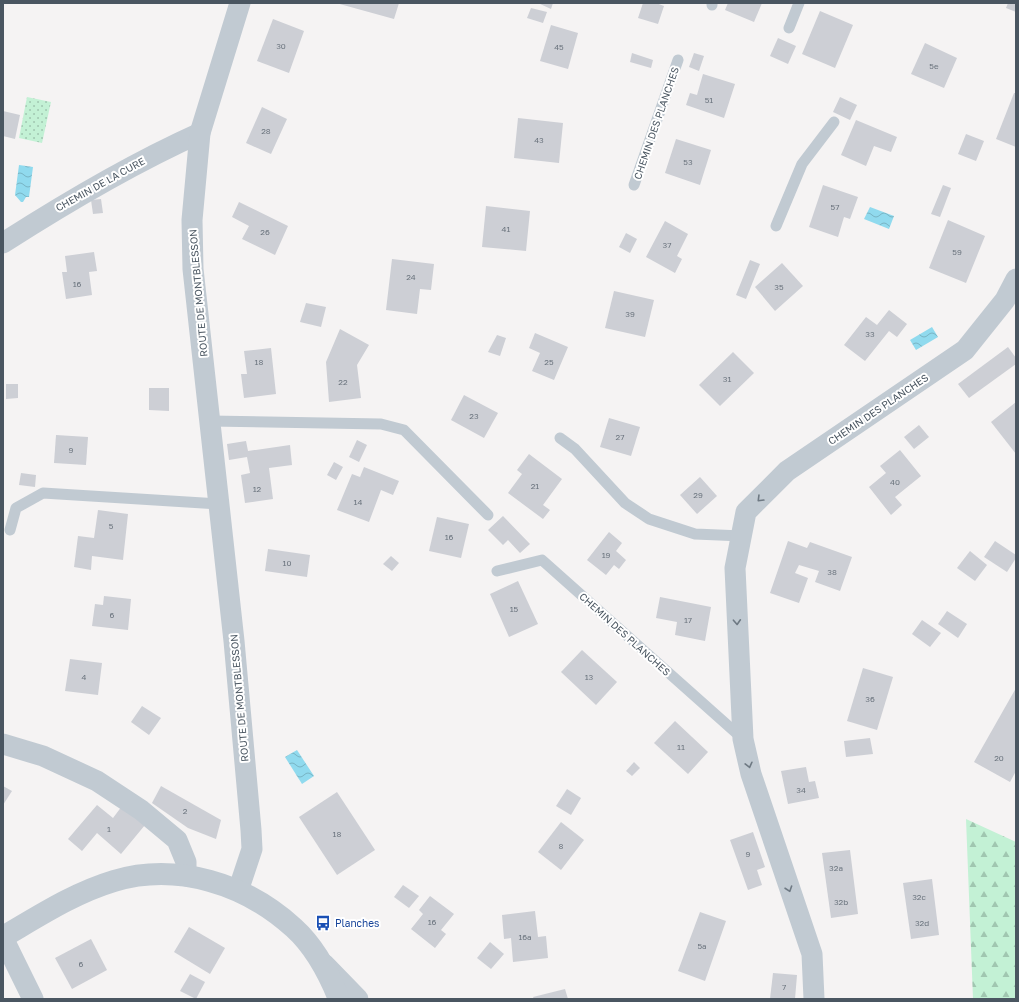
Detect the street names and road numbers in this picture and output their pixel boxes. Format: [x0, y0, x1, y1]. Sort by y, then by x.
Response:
street label: CHEMIN DES PLANCHES [631, 65, 681, 181]
street label: CHEMIN DE LA CURE [53, 154, 147, 214]
street label: ROUTE DE MONTBLESSON [186, 229, 210, 357]
street label: CHEMIN DES PLANCHES [826, 371, 930, 447]
street label: CHEMIN DES PLANCHES [577, 590, 673, 678]
street label: ROUTE DE MONTBLESSON [227, 634, 251, 762]

